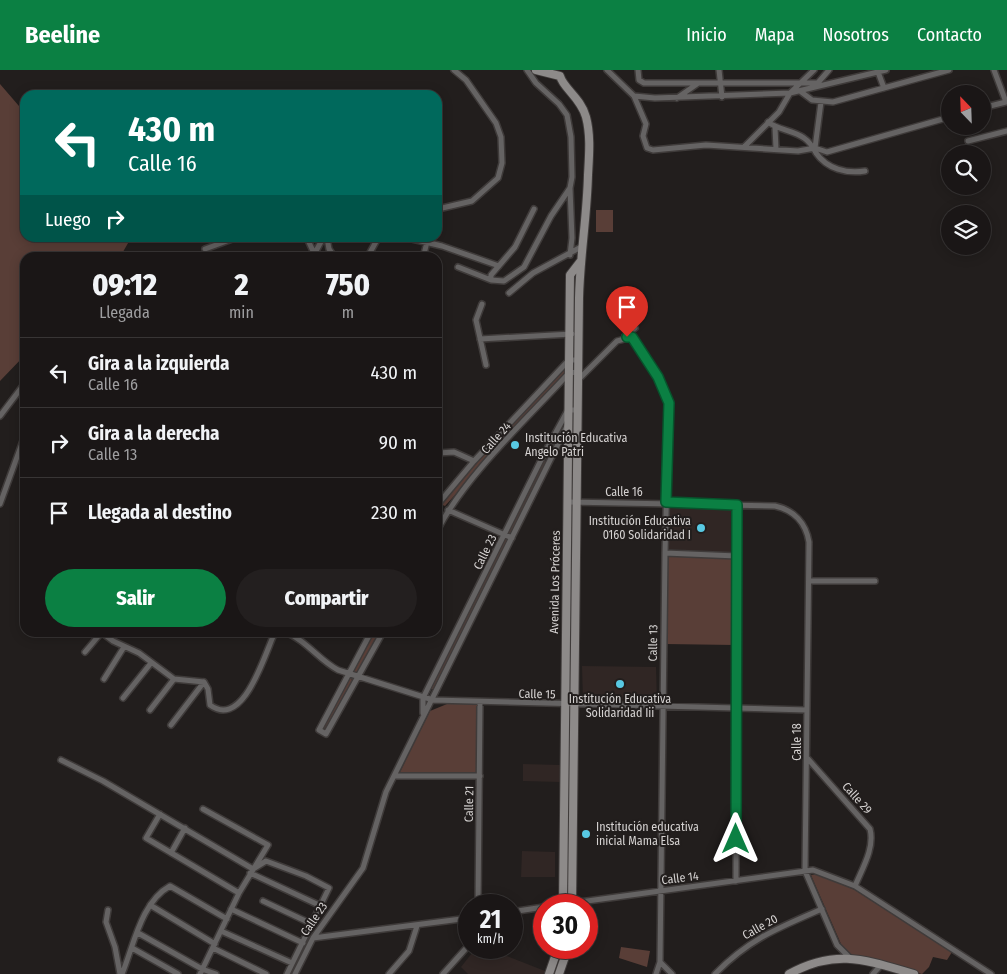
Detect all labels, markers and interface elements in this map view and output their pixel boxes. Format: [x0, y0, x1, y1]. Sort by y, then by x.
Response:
text: Beeline [25, 21, 100, 49]
text: Inicio [686, 24, 727, 46]
text: Mapa [755, 24, 795, 46]
text: Nosotros [823, 24, 889, 46]
text: Contacto [917, 24, 982, 46]
north arrow [941, 85, 991, 135]
map controls [941, 85, 991, 255]
text: 430 m [128, 108, 215, 150]
icon: left [45, 110, 110, 175]
button: search [941, 145, 991, 195]
text: Calle 16 [128, 150, 197, 177]
icon: right [101, 205, 129, 233]
button: layers [941, 205, 991, 255]
text: Luego [45, 208, 91, 231]
text: 09:12 [92, 267, 157, 303]
text: 2 [234, 267, 249, 303]
text: 750 [326, 267, 370, 303]
pin [606, 286, 648, 337]
icon: arrive [613, 293, 641, 321]
text: Llegada [99, 303, 150, 322]
text: min [229, 303, 254, 322]
text: m [342, 303, 354, 322]
text: Gira a la izquierda [88, 352, 230, 375]
icon: left [45, 359, 73, 387]
text: 430 m [371, 361, 417, 384]
text: Calle 16 [88, 375, 138, 394]
street label: Calle 24 [478, 419, 514, 457]
text: Gira a la derecha [88, 422, 220, 445]
icon: right [45, 429, 73, 457]
text: 90 m [379, 431, 417, 454]
place label: Institución Educativa Angelo Patri [525, 431, 627, 459]
marker: Institución Educativa Angelo Patri [509, 439, 521, 451]
text: Calle 13 [88, 445, 137, 464]
street label: Calle 16 [605, 485, 643, 499]
icon: arrive [45, 499, 73, 527]
text: Llegada al destino [88, 501, 232, 524]
text: 230 m [371, 501, 417, 524]
place label: Institución Educativa 0160 Solidaridad I [589, 514, 691, 542]
marker: Institución Educativa 0160 Solidaridad I [695, 522, 707, 534]
street label: Avenida Los Próceres [547, 530, 563, 634]
street label: Calle 23 [470, 532, 500, 572]
button: Salir [45, 569, 226, 627]
button: Compartir [236, 569, 417, 627]
street label: Calle 13 [646, 624, 660, 662]
marker: Institución Educativa Solidaridad Iii [614, 678, 626, 690]
street label: Calle 15 [518, 687, 556, 701]
place label: Institución Educativa Solidaridad Iii [569, 692, 671, 720]
street label: Calle 18 [790, 723, 804, 761]
street label: Calle 29 [839, 779, 875, 817]
street label: Calle 21 [462, 786, 476, 822]
position arrow [709, 812, 761, 864]
place label: Institución educativa inicial Mama Elsa [596, 820, 699, 848]
marker: Institución educativa inicial Mama Elsa [580, 828, 592, 840]
street label: Calle 14 [661, 869, 700, 887]
speed limit sign: 30 [533, 894, 598, 959]
street label: Calle 23 [298, 900, 330, 938]
text: 21 [480, 905, 501, 935]
street label: Calle 20 [740, 912, 780, 942]
text: km/h [477, 932, 504, 946]

